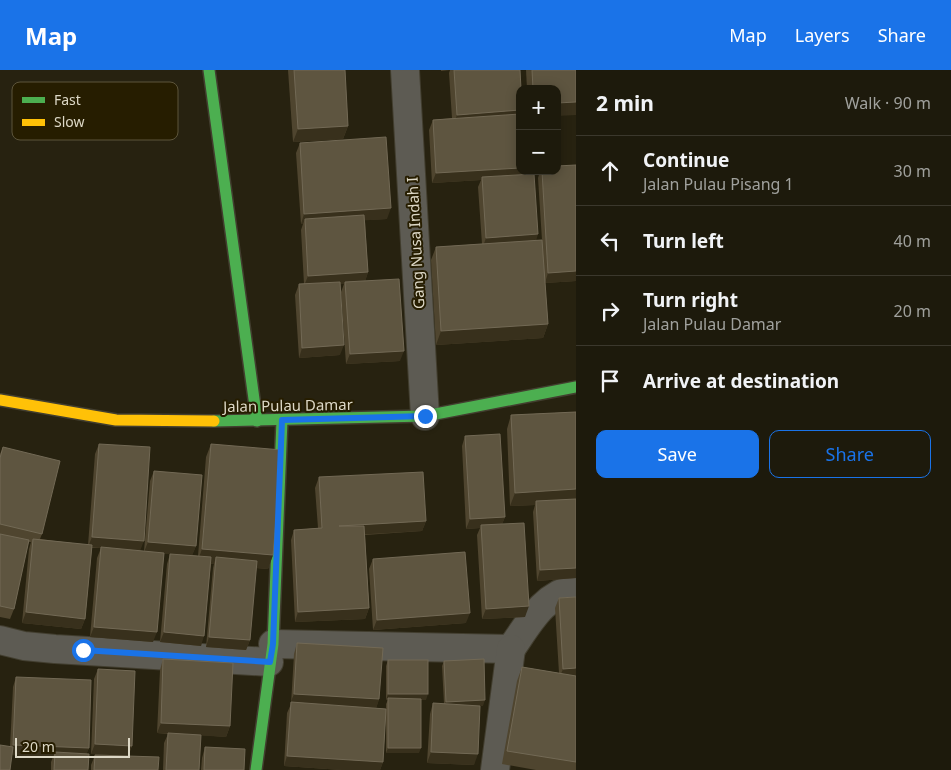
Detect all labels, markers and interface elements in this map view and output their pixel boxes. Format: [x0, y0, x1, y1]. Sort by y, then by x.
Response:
text: Map [25, 19, 77, 52]
text: Map [729, 23, 767, 47]
text: Layers [795, 23, 850, 47]
text: Share [878, 23, 926, 47]
legend [12, 82, 178, 140]
map controls [516, 85, 561, 175]
button: + [516, 85, 561, 130]
text: 2 min [596, 89, 654, 117]
text: Fast [54, 90, 81, 109]
text: Walk · 90 m [845, 92, 931, 114]
text: Slow [54, 112, 85, 131]
button: − [516, 130, 561, 175]
text: Continue [643, 147, 729, 173]
icon: ahead [596, 157, 624, 185]
text: 30 m [894, 160, 931, 182]
text: Jalan Pulau Pisang 1 [643, 173, 794, 195]
street label: Gang Nusa Indah I [402, 176, 428, 310]
icon: left [596, 227, 624, 255]
text: Turn left [643, 228, 724, 254]
text: 40 m [894, 230, 931, 252]
text: Turn right [643, 287, 738, 313]
icon: right [596, 297, 624, 325]
text: 20 m [894, 300, 931, 322]
text: Jalan Pulau Damar [643, 313, 781, 335]
icon: arrive [596, 367, 624, 395]
text: Arrive at destination [643, 368, 839, 394]
street label: Jalan Pulau Damar [221, 394, 353, 416]
route end [414, 405, 437, 428]
button: Save [596, 430, 759, 478]
button: Share [769, 430, 931, 478]
route start [72, 639, 95, 662]
scale bar [15, 735, 130, 758]
text: 20 m [22, 737, 55, 756]

